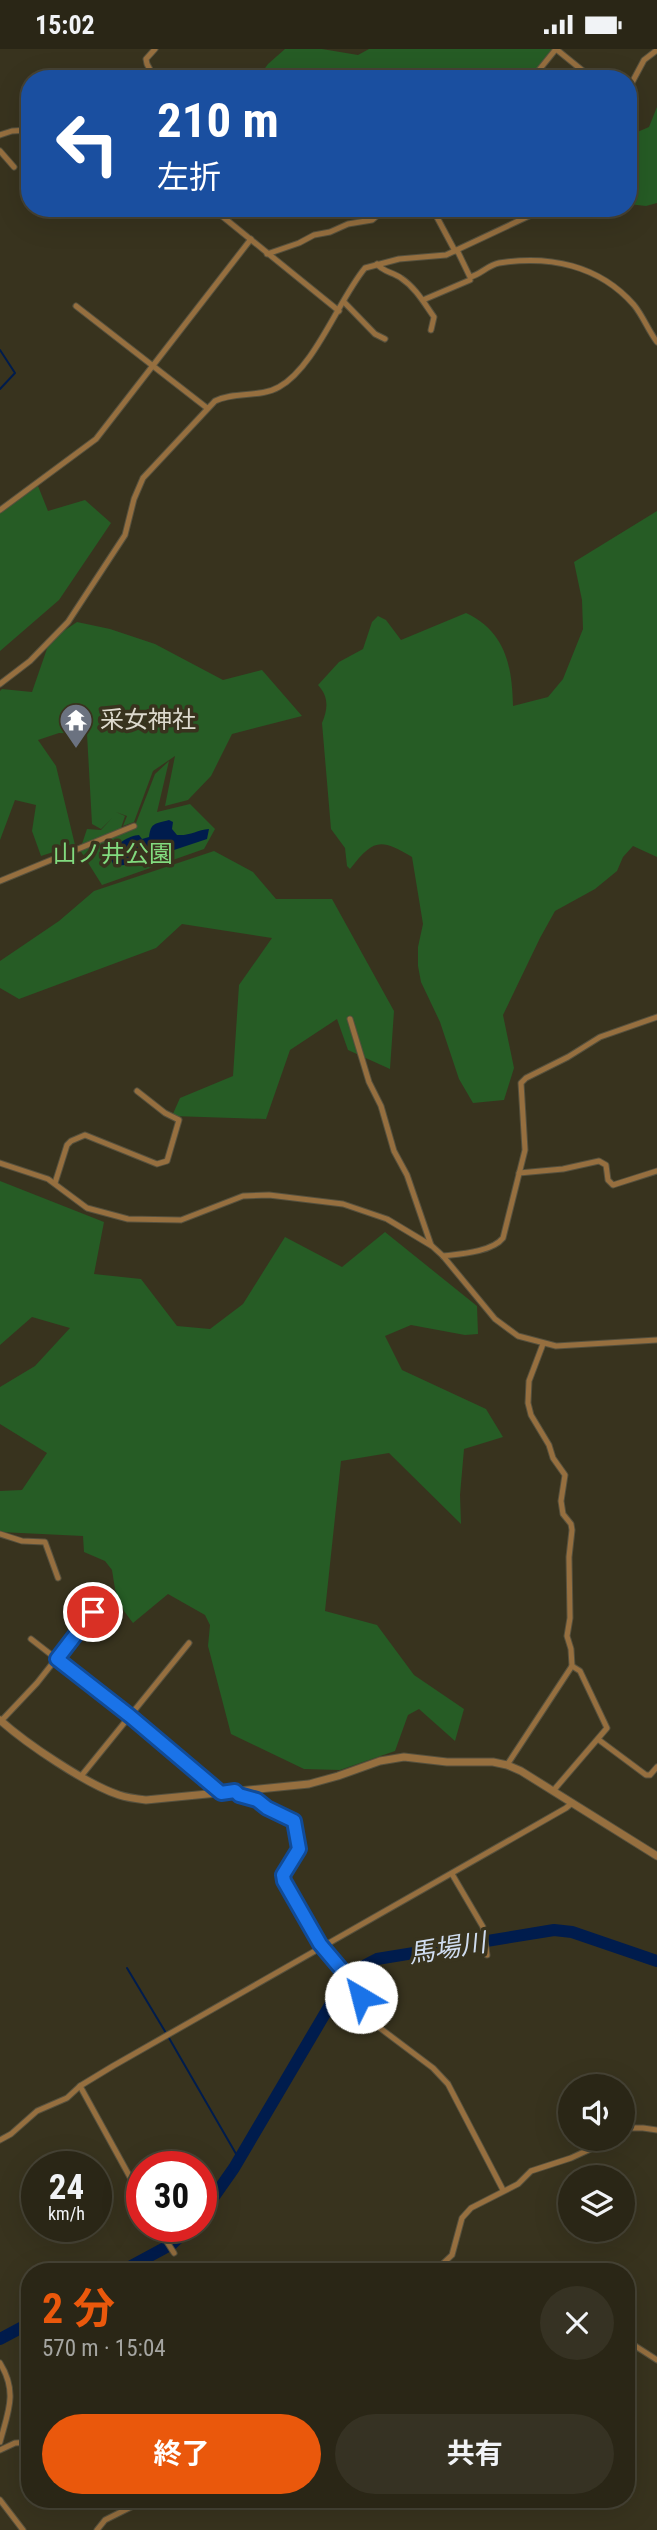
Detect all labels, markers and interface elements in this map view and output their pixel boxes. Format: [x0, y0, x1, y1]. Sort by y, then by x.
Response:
text: 15:02 [35, 10, 95, 40]
text: 210 m [157, 92, 279, 149]
icon: left [42, 98, 133, 189]
text: 左折 [157, 158, 221, 196]
temple icon: 采女神社 [57, 701, 95, 750]
place label: 采女神社 [100, 706, 196, 734]
park label: 山ノ井公園 [53, 840, 173, 868]
pin [63, 1582, 123, 1642]
icon: arrive [74, 1593, 112, 1631]
water label: 馬場川 [406, 1927, 491, 1969]
position arrow [324, 1960, 398, 2034]
map controls [558, 2074, 635, 2242]
button: sound [558, 2074, 635, 2151]
speed limit sign: 30 [126, 2151, 217, 2242]
button: layers [558, 2165, 635, 2242]
text: 24 [49, 2167, 84, 2208]
text: km/h [48, 2203, 85, 2224]
text: 2 分 [42, 2284, 115, 2333]
button: close [540, 2286, 614, 2360]
text: 570 m · 15:04 [42, 2335, 166, 2362]
button: 終了 [42, 2414, 321, 2494]
button: 共有 [335, 2414, 614, 2494]

